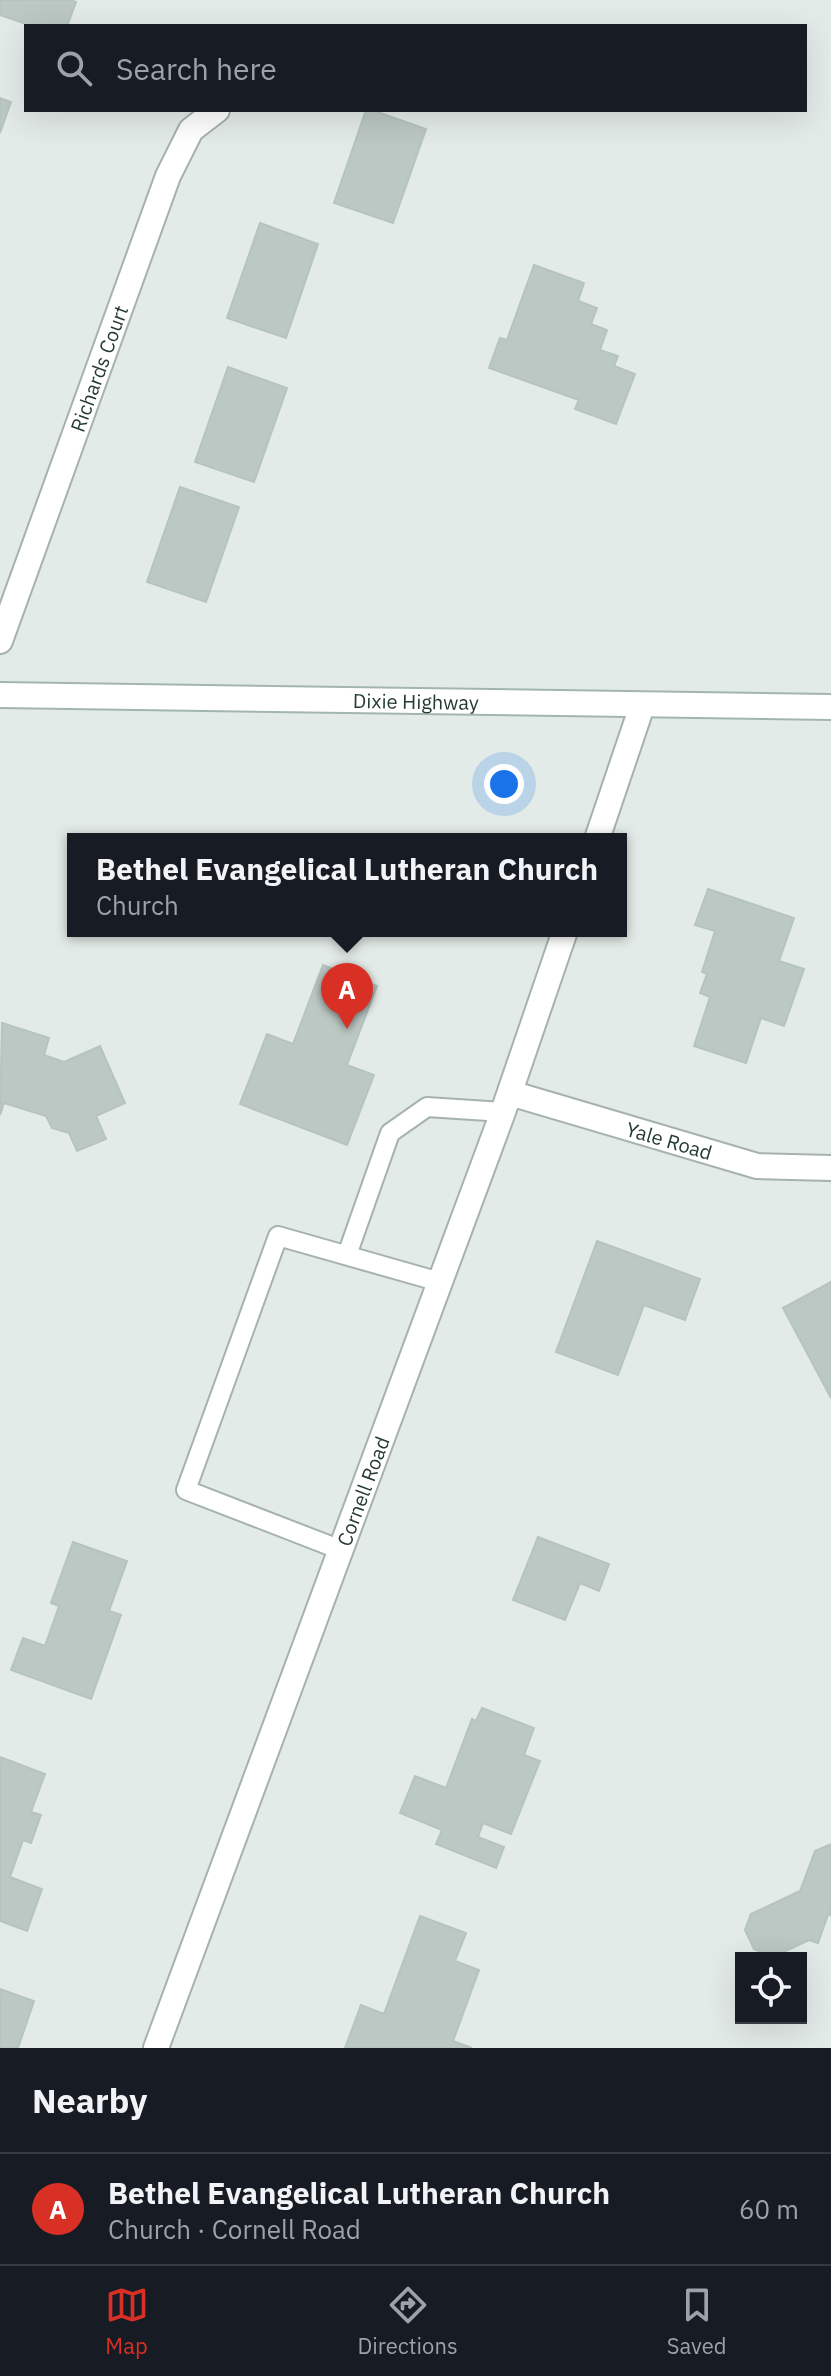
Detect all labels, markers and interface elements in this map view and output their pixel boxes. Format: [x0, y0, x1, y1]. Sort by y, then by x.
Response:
search box [24, 24, 807, 112]
icon: search [52, 46, 96, 90]
text: Search here [116, 49, 277, 88]
street label: Richards Court [63, 301, 134, 435]
street label: Dixie Highway [353, 687, 479, 715]
your location [484, 764, 524, 804]
popup [67, 833, 627, 937]
text: Bethel Evangelical Lutheran Church [96, 849, 598, 888]
text: Church [96, 888, 179, 922]
pin: A [321, 963, 373, 1029]
street label: Yale Road [623, 1115, 716, 1166]
street label: Cornell Road [330, 1433, 395, 1550]
map controls [735, 1952, 807, 2024]
button: locate [735, 1952, 807, 2024]
text: Nearby [32, 2078, 147, 2122]
text: Bethel Evangelical Lutheran Church [108, 2173, 610, 2212]
text: A [49, 2192, 67, 2226]
text: 60 m [739, 2192, 799, 2226]
text: Church · Cornell Road [108, 2212, 361, 2246]
tab: Map [105, 2283, 149, 2360]
tab: Directions [358, 2283, 458, 2360]
tab: Saved [667, 2283, 726, 2360]

